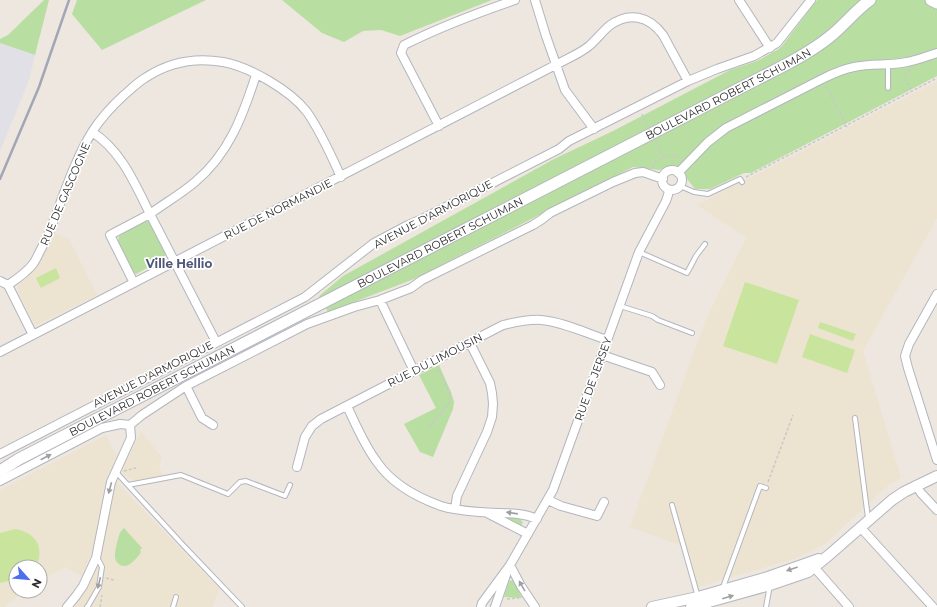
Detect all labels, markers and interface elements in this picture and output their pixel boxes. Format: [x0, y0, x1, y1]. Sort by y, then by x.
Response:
street label: BOULEVARD ROBERT SCHUMAN [643, 45, 813, 143]
street label: RUE DE GASCOGNE [37, 140, 93, 248]
street label: RUE DE NORMANDIE [222, 176, 334, 242]
street label: AVENUE D'ARMORIQUE [371, 177, 495, 251]
street label: BOULEVARD ROBERT SCHUMAN [355, 194, 525, 291]
district label: Ville Hellio [145, 256, 212, 271]
street label: RUE DU LIMOUSIN [385, 330, 485, 390]
street label: RUE DE JERSEY [571, 335, 615, 423]
street label: AVENUE D'ARMORIQUE [91, 338, 215, 410]
street label: BOULEVARD ROBERT SCHUMAN [67, 342, 237, 439]
one-way arrow [40, 454, 52, 461]
one-way arrow [107, 482, 113, 494]
one-way arrow [506, 510, 518, 516]
north arrow [8, 559, 48, 599]
one-way arrow [786, 566, 798, 572]
text: N [29, 576, 45, 591]
one-way arrow [95, 577, 101, 589]
one-way arrow [518, 580, 525, 592]
one-way arrow [722, 594, 734, 600]

